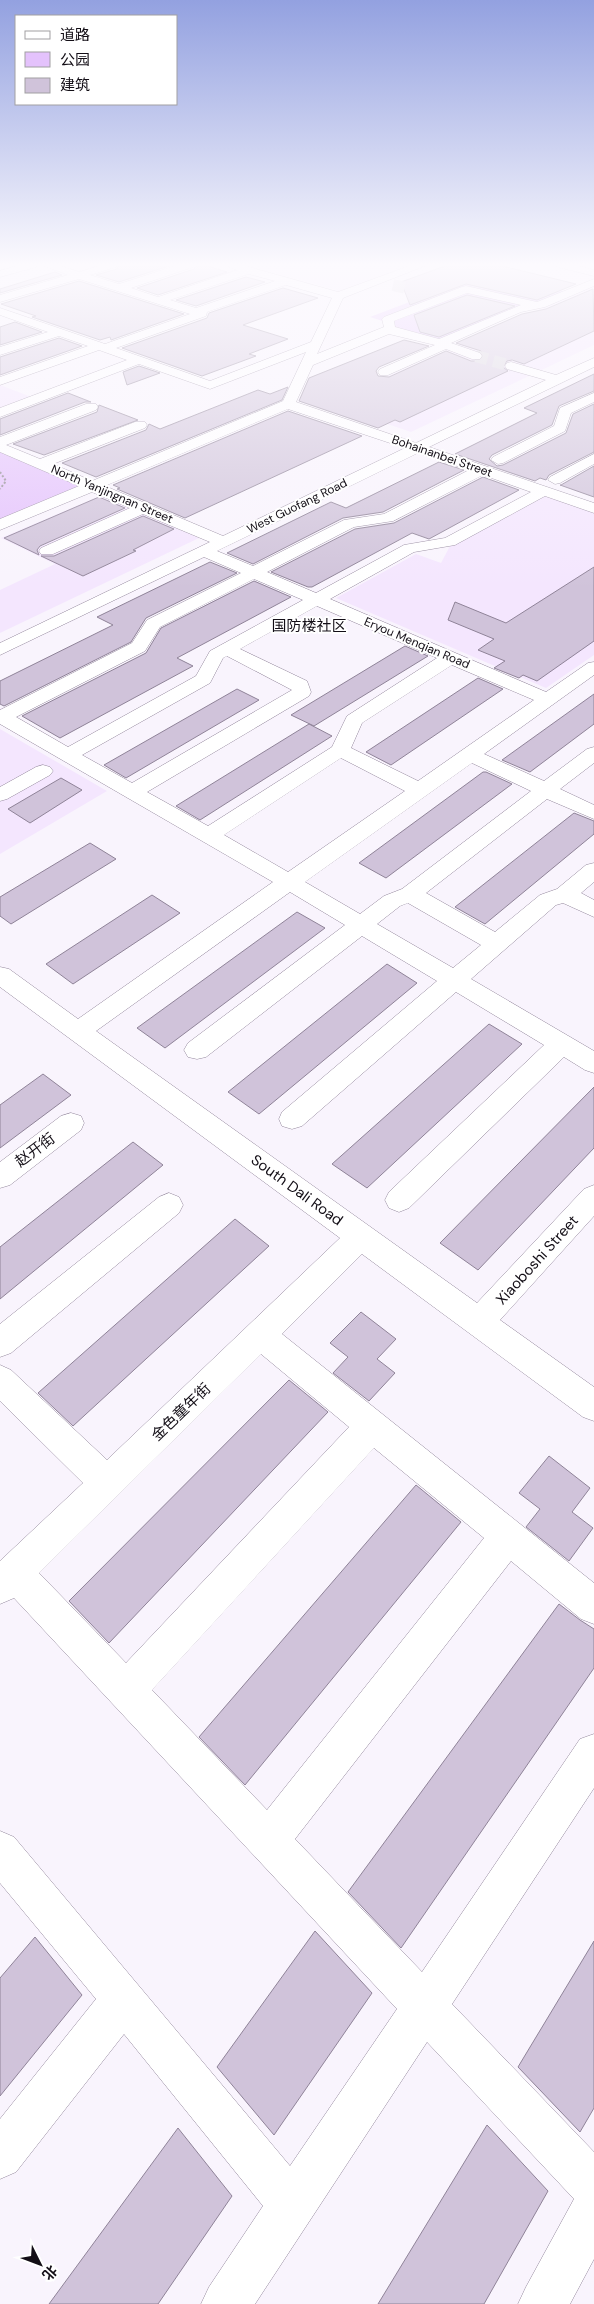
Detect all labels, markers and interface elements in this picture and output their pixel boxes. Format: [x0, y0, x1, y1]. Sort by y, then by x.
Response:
legend [15, 15, 178, 105]
text: 道路 [60, 25, 90, 45]
text: 公园 [60, 50, 90, 70]
text: 建筑 [60, 75, 90, 95]
street label: Bohainanbei Street [390, 431, 495, 481]
street label: North Yanjingnan Street [49, 461, 176, 527]
street label: West Guofang Road [244, 475, 350, 537]
street label: Eryou Menqian Road [362, 614, 472, 672]
district label: 国防楼社区 [271, 616, 347, 636]
street label: 赵开街 [11, 1128, 59, 1172]
street label: South Dali Road [247, 1150, 347, 1230]
street label: Xiaoboshi Street [491, 1211, 583, 1309]
street label: 金色童年街 [147, 1379, 215, 1445]
north arrow [15, 2239, 65, 2289]
text: 北 [38, 2261, 61, 2284]

